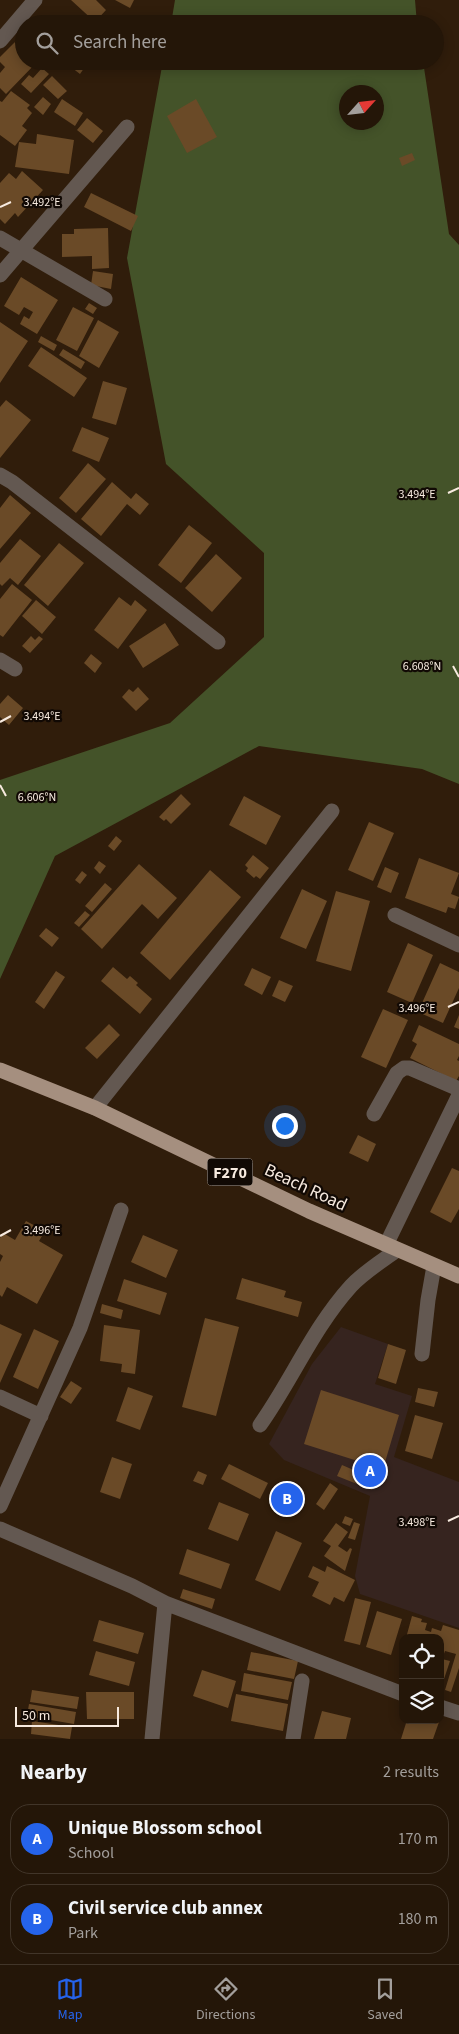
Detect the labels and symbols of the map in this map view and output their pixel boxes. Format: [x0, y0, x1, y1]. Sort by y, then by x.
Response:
north arrow [339, 85, 384, 130]
text: 3.492°E [23, 194, 61, 211]
text: 3.494°E [398, 486, 436, 503]
text: 6.608°N [403, 658, 441, 675]
text: 3.494°E [23, 708, 61, 725]
text: 6.606°N [18, 789, 56, 806]
text: 3.496°E [398, 1000, 436, 1017]
your location [272, 1113, 298, 1139]
street label: Beach Road [260, 1157, 351, 1217]
road number: F270 [208, 1158, 252, 1186]
text: 3.496°E [23, 1222, 61, 1239]
pin: A [354, 1452, 386, 1490]
pin: B [271, 1480, 303, 1518]
text: 3.498°E [398, 1514, 436, 1531]
scale bar [15, 1704, 119, 1727]

